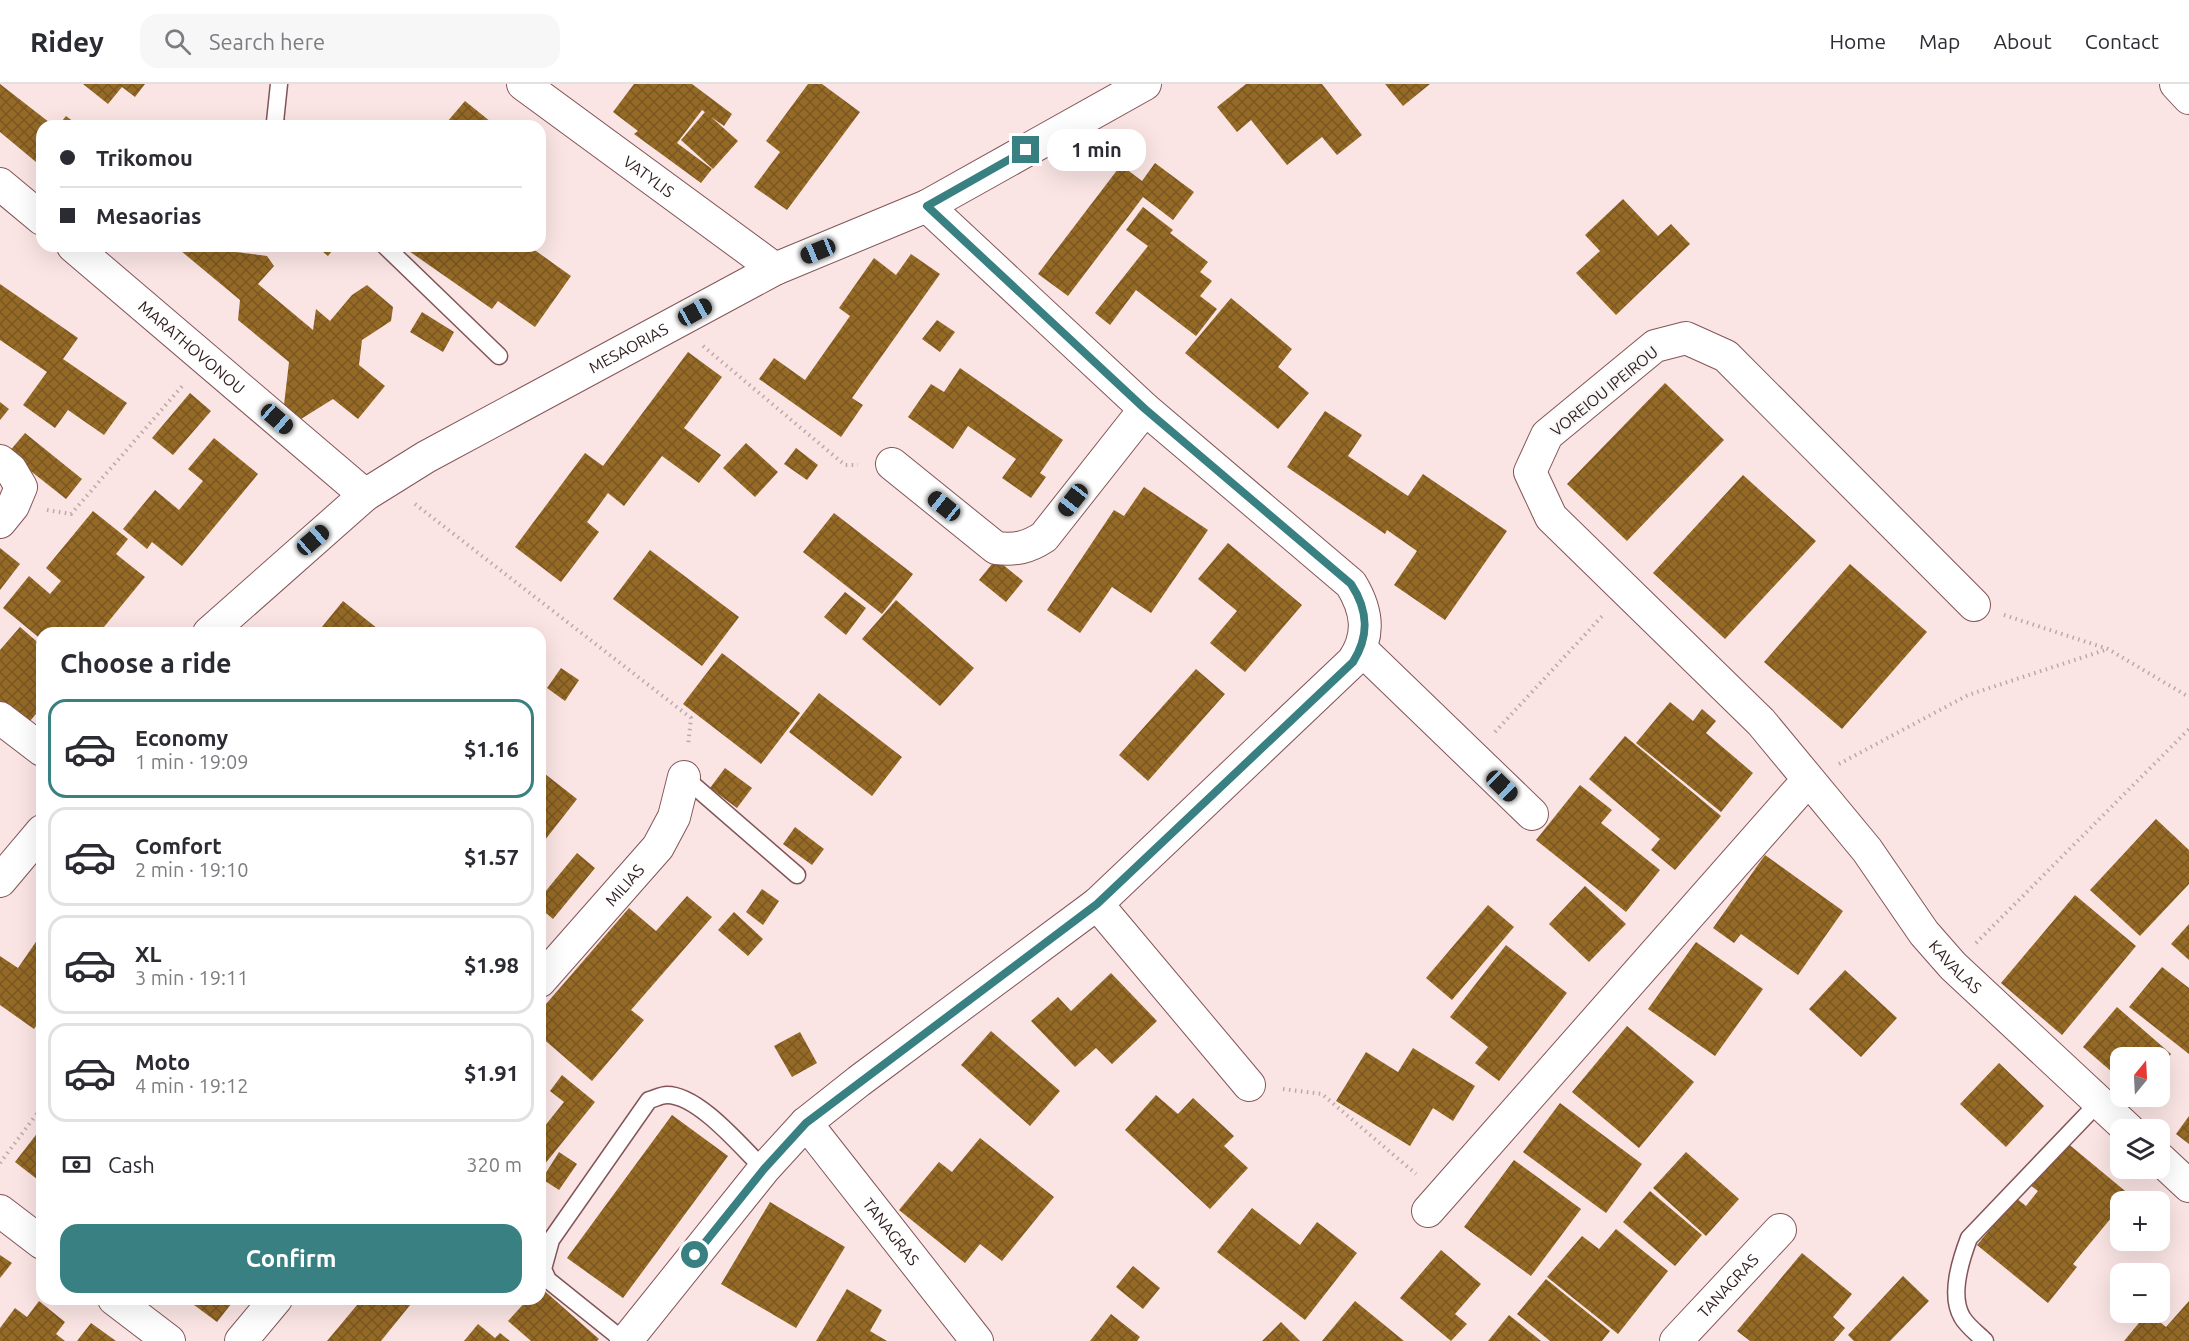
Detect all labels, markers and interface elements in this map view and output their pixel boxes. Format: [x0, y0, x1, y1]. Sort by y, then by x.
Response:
search box [140, 14, 560, 68]
icon: search [161, 25, 194, 58]
text: Ridey [30, 26, 104, 57]
text: Search here [209, 29, 325, 54]
text: Home [1829, 29, 1886, 53]
text: Map [1919, 29, 1960, 53]
text: About [1993, 29, 2052, 53]
text: Contact [2085, 29, 2159, 53]
callout: 1 min [1047, 129, 1146, 171]
route end [1012, 136, 1039, 163]
text: 1 min [1071, 138, 1122, 161]
text: Trikomou [96, 145, 193, 170]
street label: VATYLIS [620, 152, 678, 201]
text: Mesaorias [96, 203, 201, 228]
car [798, 236, 838, 266]
car [675, 295, 715, 329]
street label: MARATHOVONOU [135, 297, 248, 397]
street label: MESAORIAS [586, 319, 671, 377]
street label: VOREIOU IPEIROU [1547, 342, 1661, 440]
car [258, 400, 296, 438]
car [1055, 480, 1091, 520]
car [924, 488, 964, 524]
car [294, 521, 332, 559]
text: Choose a ride [60, 648, 232, 678]
icon: car [63, 722, 117, 776]
text: Economy [135, 725, 228, 750]
text: $1.16 [464, 736, 519, 761]
text: 1 min · 19:09 [135, 750, 249, 773]
car [1483, 767, 1521, 805]
icon: car [63, 830, 117, 884]
text: Comfort [135, 833, 222, 858]
text: $1.57 [464, 844, 519, 869]
text: 2 min · 19:10 [135, 858, 249, 881]
street label: MILIAS [602, 860, 648, 909]
street label: KAVALAS [1925, 936, 1985, 997]
icon: car [63, 938, 117, 992]
text: XL [135, 941, 162, 966]
text: $1.98 [464, 952, 519, 977]
text: 3 min · 19:11 [135, 966, 249, 989]
icon: car [63, 1046, 117, 1100]
north arrow [2110, 1047, 2170, 1107]
map controls [2110, 1047, 2170, 1323]
text: Moto [135, 1049, 190, 1074]
text: $1.91 [464, 1060, 519, 1085]
text: 4 min · 19:12 [135, 1074, 249, 1097]
button: layers [2110, 1119, 2170, 1179]
icon: cash [60, 1148, 93, 1181]
text: Cash [108, 1152, 155, 1177]
text: 320 m [466, 1153, 522, 1176]
button: + [2110, 1191, 2170, 1251]
street label: TANAGRAS [859, 1194, 923, 1269]
button: Confirm [60, 1224, 522, 1293]
route start [681, 1241, 708, 1268]
street label: TANAGRAS [1694, 1250, 1762, 1321]
button: − [2110, 1263, 2170, 1323]

